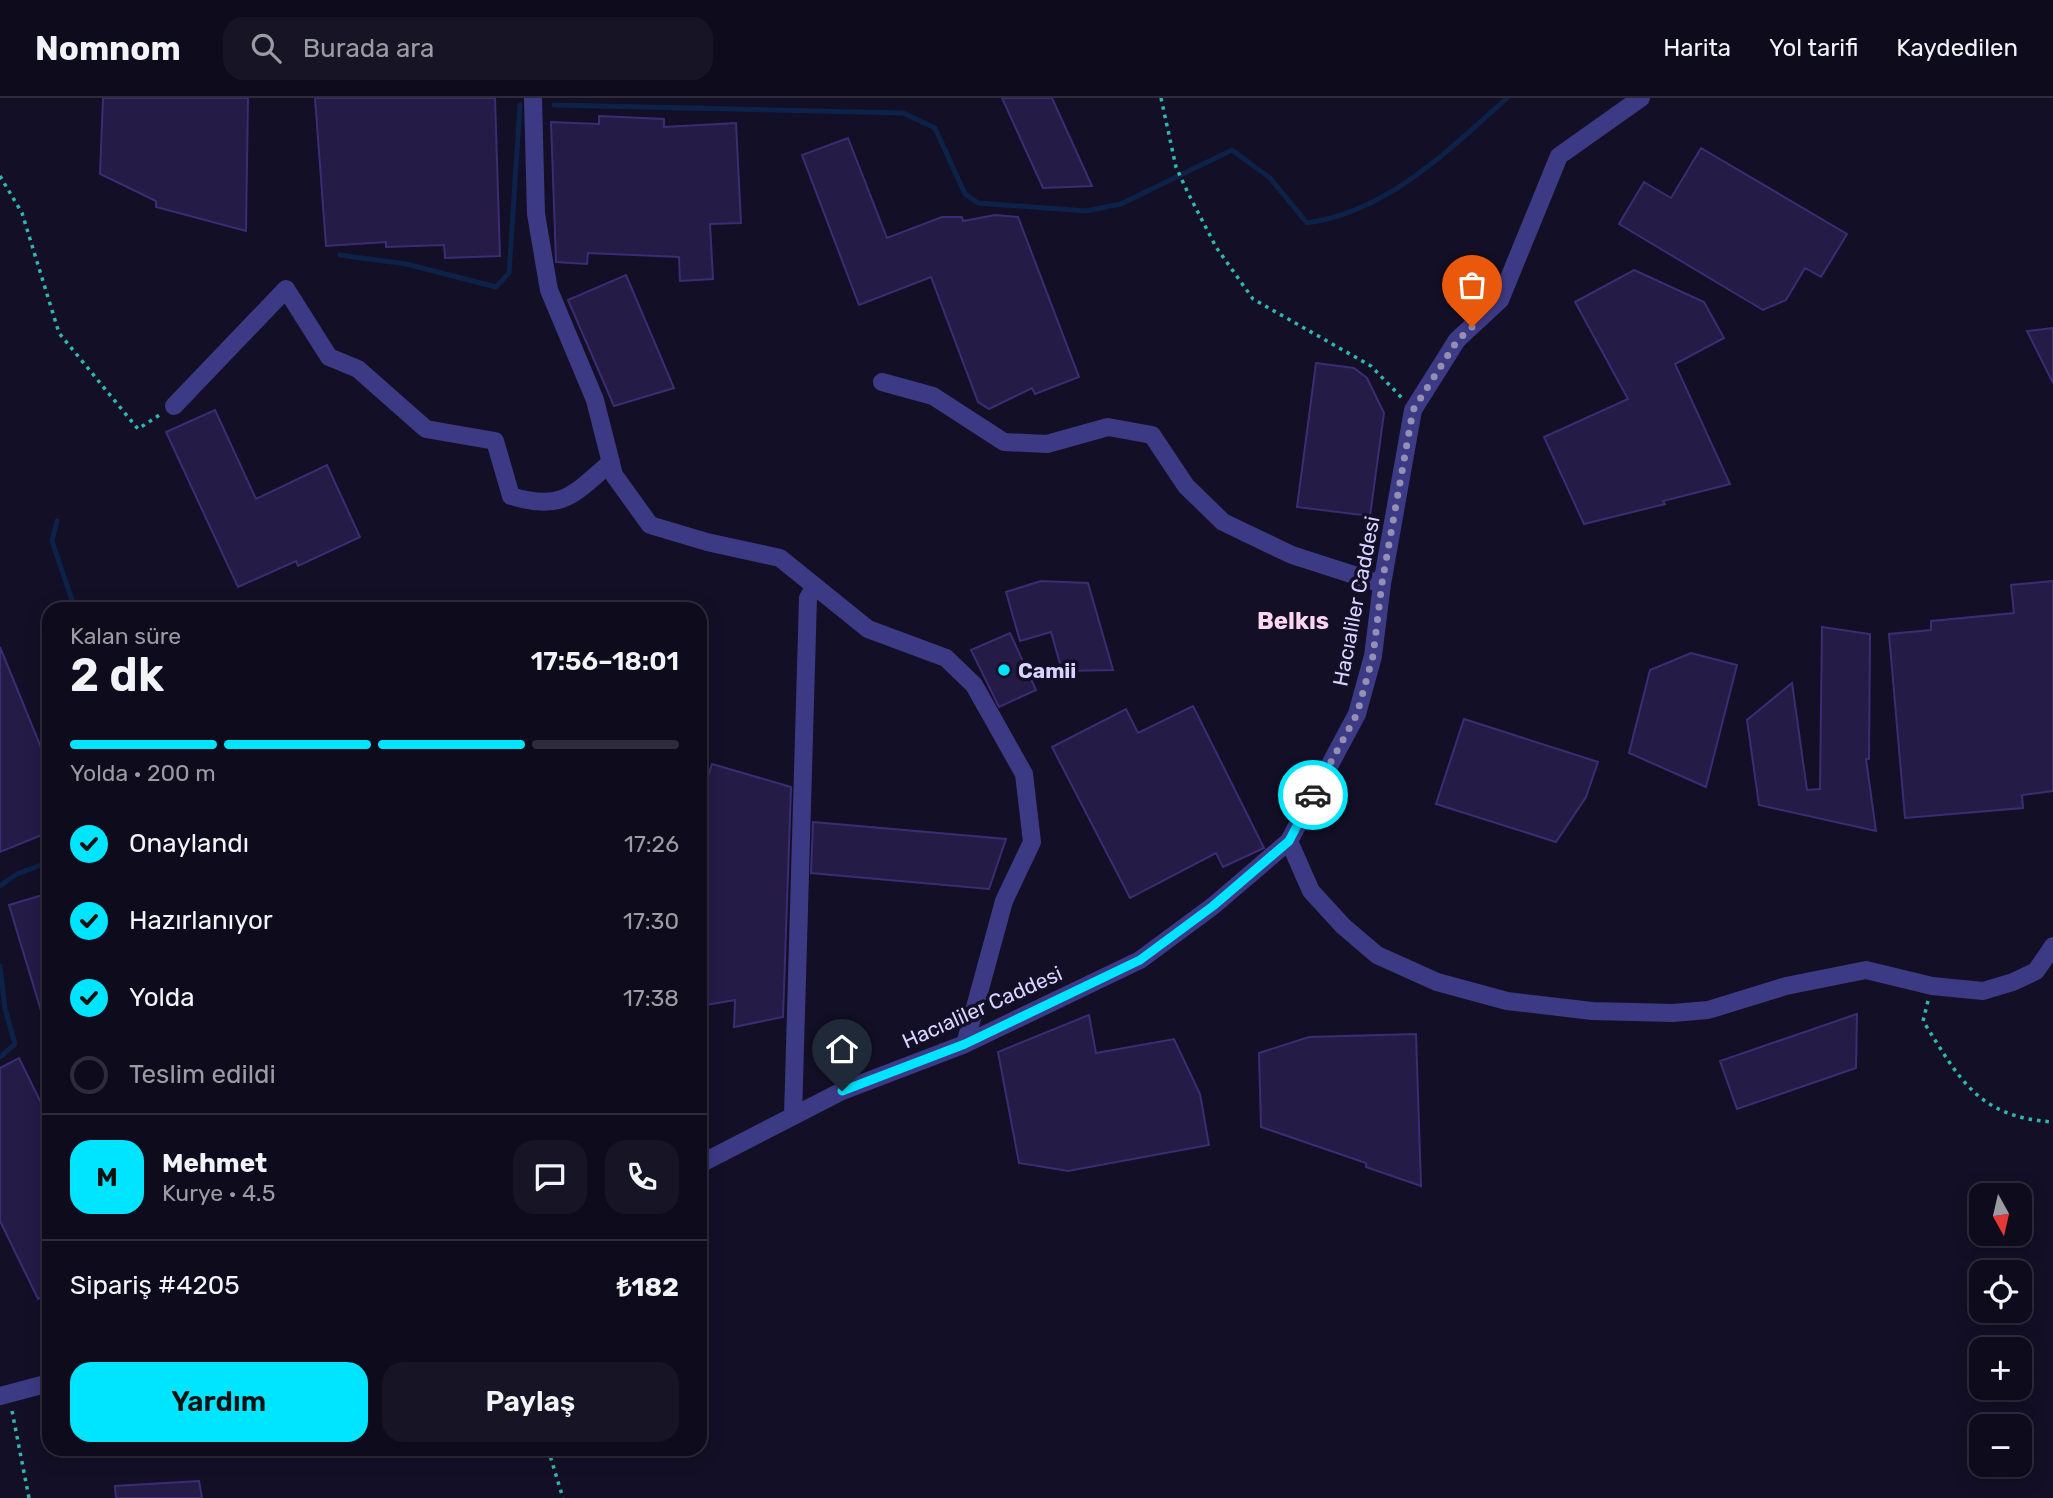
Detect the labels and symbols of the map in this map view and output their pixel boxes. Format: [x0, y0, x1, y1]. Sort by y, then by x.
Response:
pin [1442, 255, 1502, 327]
street label: Hacıaliler Caddesi [1327, 514, 1385, 688]
district label: Belkıs [1257, 607, 1329, 635]
place label: Camii [1018, 658, 1076, 683]
marker: Camii [996, 662, 1012, 678]
courier [1278, 760, 1348, 830]
street label: Hacıaliler Caddesi [898, 960, 1066, 1054]
pin [812, 1019, 872, 1091]
north arrow [1969, 1183, 2032, 1246]

